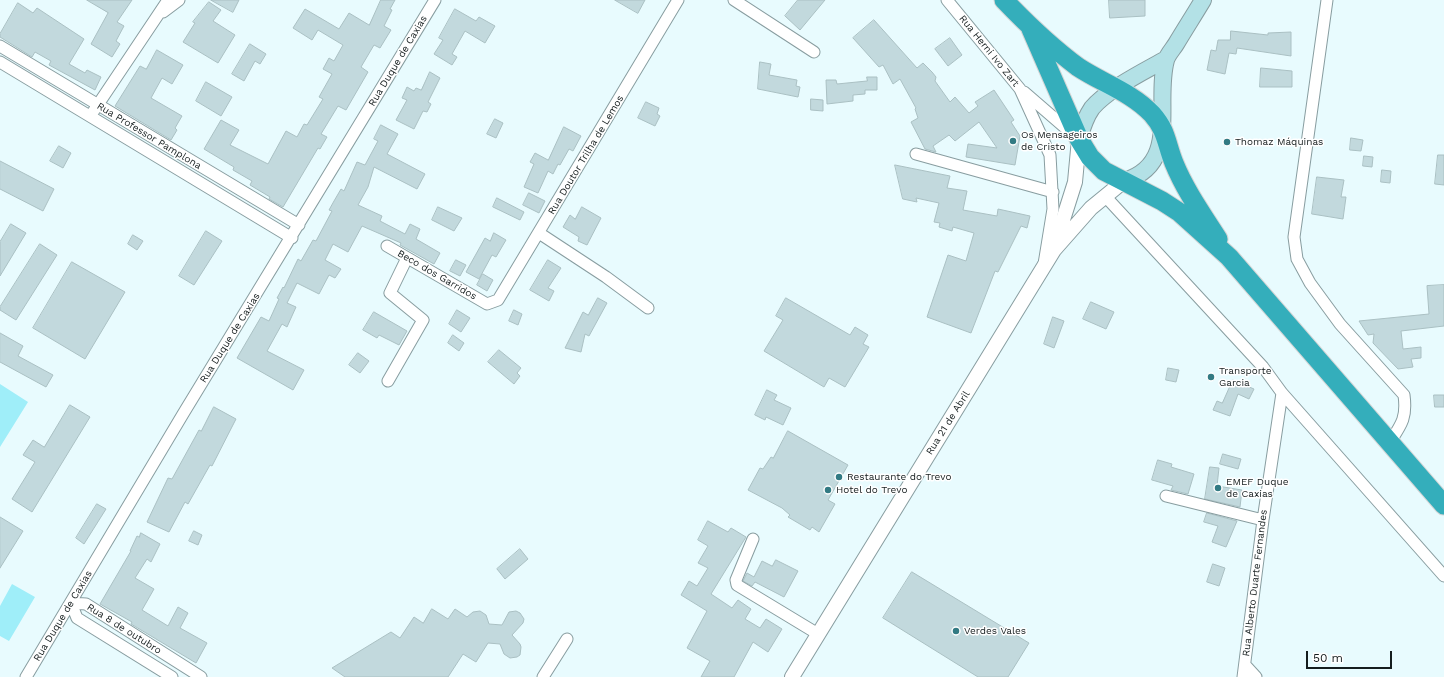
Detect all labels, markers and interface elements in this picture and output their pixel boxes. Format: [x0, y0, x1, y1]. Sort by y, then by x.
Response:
street label: Rua Duque de Caxias [366, 13, 430, 109]
street label: Rua Herni Ivo Zart [956, 13, 1022, 89]
street label: Rua Doutor Trilha de Lemos [546, 93, 626, 217]
street label: Rua Professor Pamplona [95, 100, 203, 172]
place label: Os Mensageiros de Cristo [1021, 129, 1097, 152]
marker: Os Mensageiros de Cristo [1008, 136, 1018, 146]
place label: Thomaz Máquinas [1235, 136, 1323, 148]
marker: Thomaz Máquinas [1222, 137, 1232, 147]
street label: Beco dos Garridos [395, 247, 479, 303]
street label: Rua Duque de Caxias [197, 291, 263, 385]
place label: Transporte Garcia [1219, 365, 1271, 388]
marker: Transporte Garcia [1206, 372, 1216, 382]
street label: Rua 21 de Abril [924, 389, 972, 457]
place label: Restaurante do Trevo [847, 471, 951, 483]
marker: Restaurante do Trevo [834, 472, 844, 482]
place label: EMEF Duque de Caxias [1226, 476, 1288, 500]
marker: EMEF Duque de Caxias [1213, 483, 1223, 493]
place label: Hotel do Trevo [836, 484, 907, 496]
marker: Hotel do Trevo [823, 485, 833, 495]
street label: Rua Alberto Duarte Fernandes [1240, 509, 1270, 657]
street label: Rua Duque de Caxias [31, 568, 95, 664]
street label: Rua 8 de outubro [85, 601, 163, 657]
place label: Verdes Vales [964, 625, 1026, 637]
marker: Verdes Vales [951, 626, 961, 636]
scale bar [1308, 643, 1394, 669]
text: 50 m [1313, 651, 1343, 665]

